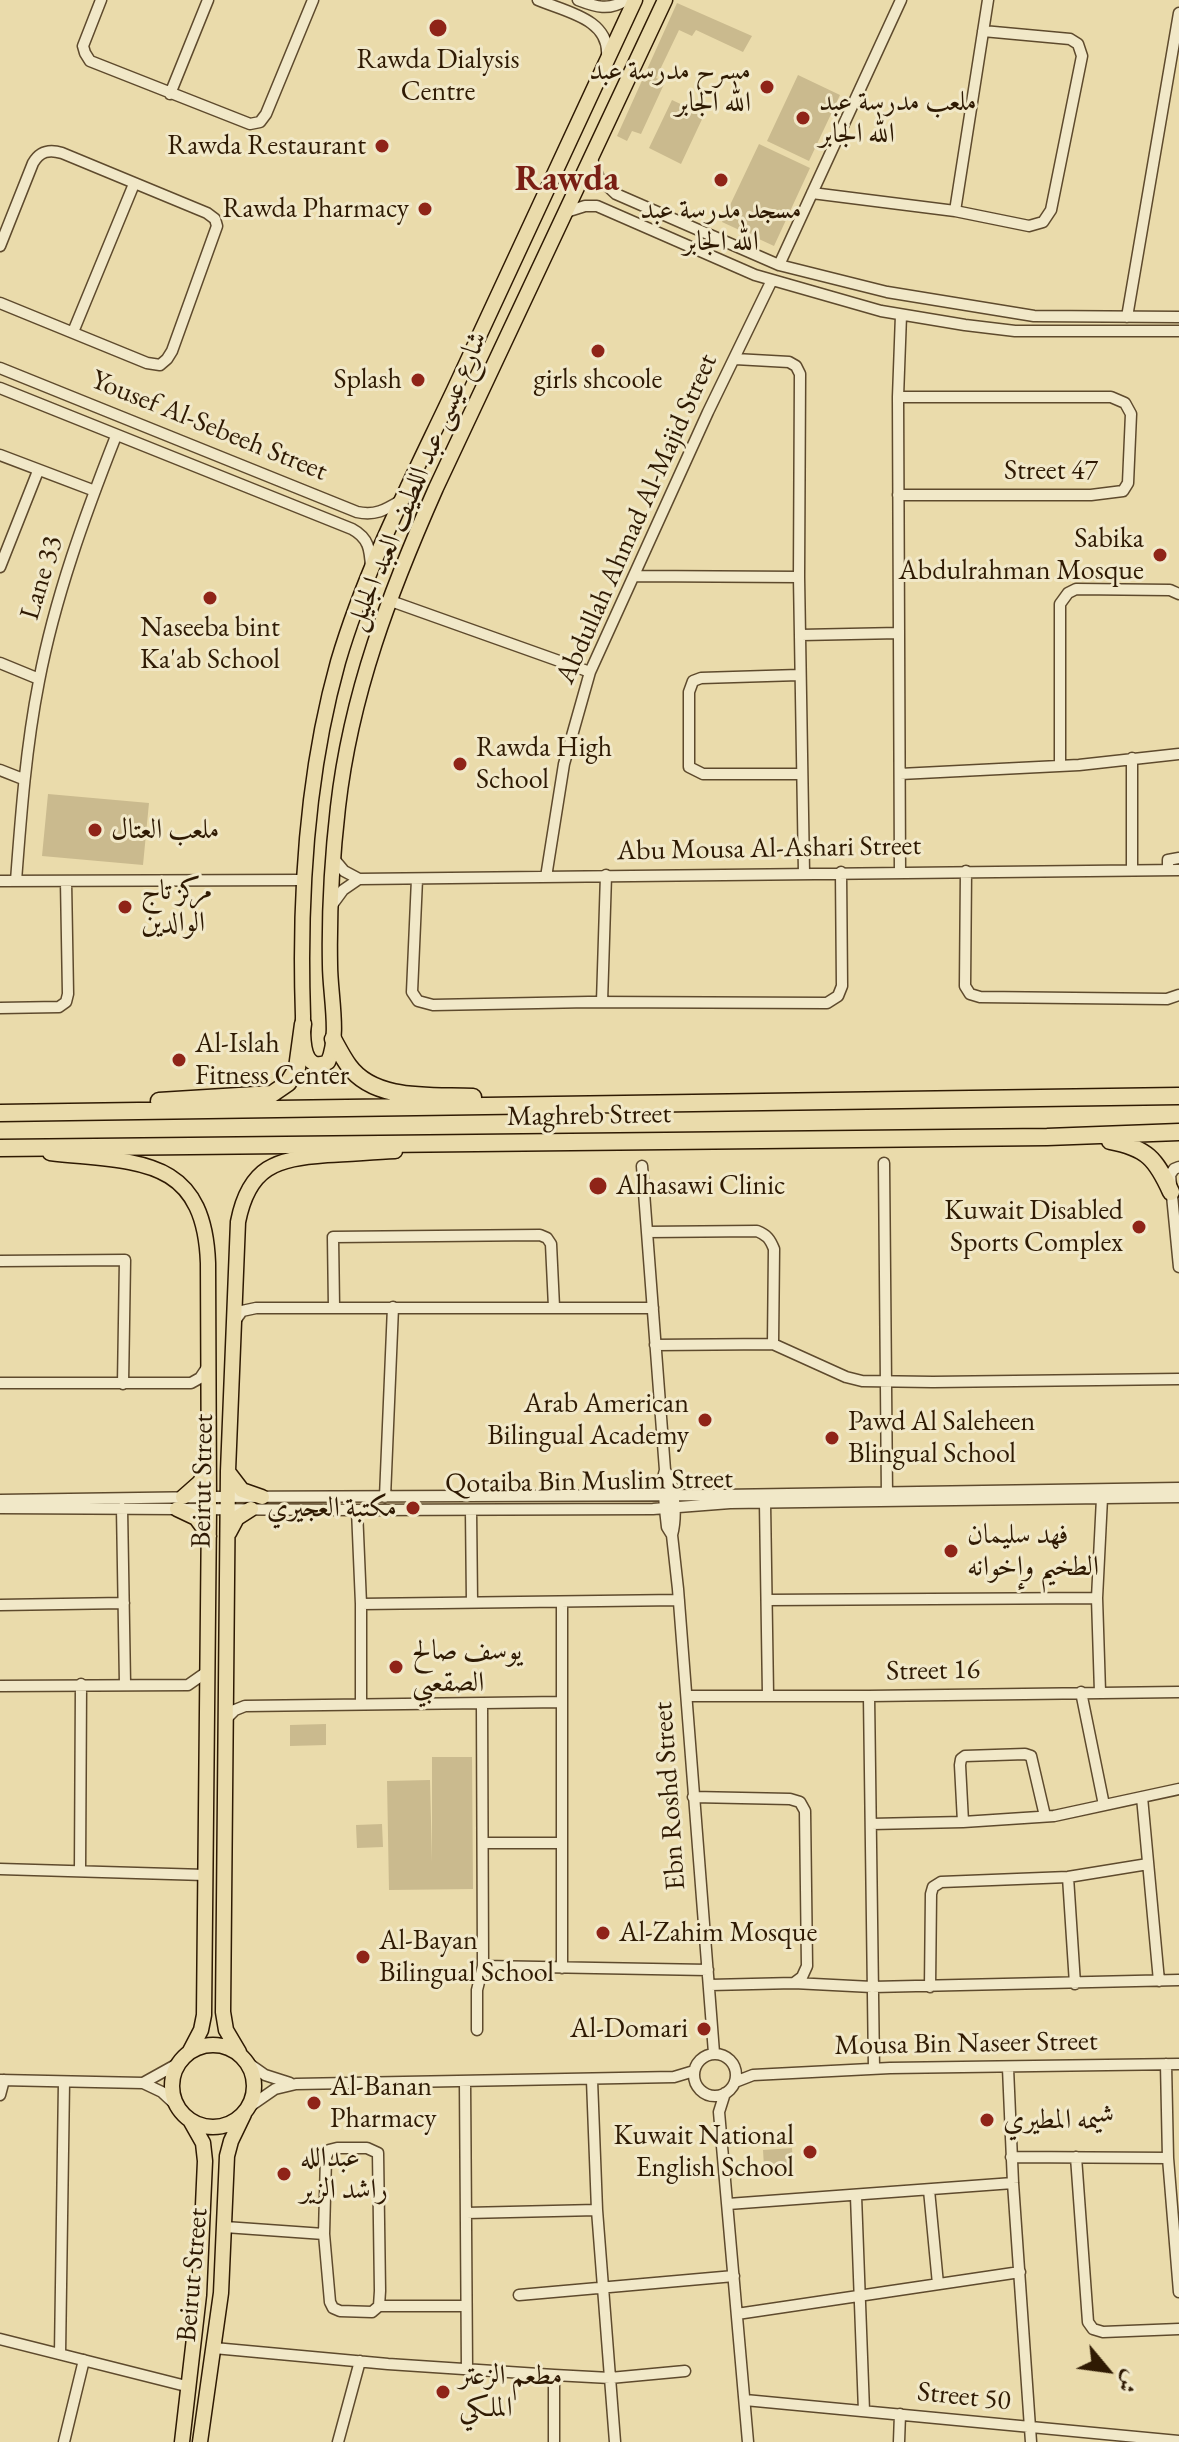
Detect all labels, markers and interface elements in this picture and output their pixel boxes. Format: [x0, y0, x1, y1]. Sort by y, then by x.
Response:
marker: Rawda Dialysis Centre [427, 17, 449, 39]
place label: Rawda Dialysis Centre [356, 43, 520, 109]
place label: مسرح مدرسة عبد الله الجابر [589, 54, 751, 120]
marker: مسرح مدرسة عبد الله الجابر [758, 78, 776, 96]
place label: ملعب مدرسة عبد الله الجابر [819, 85, 977, 151]
marker: ملعب مدرسة عبد الله الجابر [794, 109, 812, 127]
place label: Rawda Restaurant [167, 129, 366, 163]
marker: Rawda Restaurant [373, 137, 391, 155]
district label: Rawda [515, 158, 619, 202]
marker: مسجد مدرسة عبد الله الجابر [712, 171, 730, 189]
place label: Rawda Pharmacy [223, 192, 409, 226]
place label: مسجد مدرسة عبد الله الجابر [640, 193, 802, 259]
marker: Rawda Pharmacy [416, 200, 434, 218]
street label: شارع عيسى عبد اللطيف العبد الجليل [339, 327, 495, 635]
marker: girls shcoole [589, 342, 607, 360]
street label: Abdullah Ahmad Al-Majid Street [549, 349, 725, 689]
street label: Yousef Al-Sebeeh Street [86, 363, 332, 489]
place label: Splash [334, 363, 402, 397]
place label: girls shcoole [534, 363, 662, 397]
marker: Splash [409, 371, 427, 389]
street label: Street 47 [1004, 454, 1098, 488]
place label: Sabika Abdulrahman Mosque [898, 522, 1144, 588]
street label: Lane 33 [13, 532, 71, 624]
marker: Sabika Abdulrahman Mosque [1151, 546, 1169, 564]
marker: Naseeba bint Ka'ab School [201, 589, 219, 607]
place label: Naseeba bint Ka'ab School [140, 611, 280, 677]
place label: Rawda High School [476, 731, 612, 797]
marker: Rawda High School [451, 755, 469, 773]
place label: ملعب العتال [111, 813, 219, 847]
marker: ملعب العتال [86, 821, 104, 839]
street label: Abu Mousa Al-Ashari Street [617, 830, 921, 868]
place label: مركز تاج الوالدين [141, 874, 212, 940]
marker: مركز تاج الوالدين [116, 898, 134, 916]
place label: Al-Islah Fitness Center [195, 1027, 349, 1093]
marker: Al-Islah Fitness Center [170, 1051, 188, 1069]
street label: Maghreb Street [507, 1098, 671, 1134]
place label: Alhasawi Clinic [616, 1169, 785, 1203]
marker: Alhasawi Clinic [587, 1175, 609, 1197]
place label: Kuwait Disabled Sports Complex [944, 1194, 1123, 1260]
marker: Kuwait Disabled Sports Complex [1130, 1218, 1148, 1236]
place label: Arab American Bilingual Academy [487, 1387, 689, 1453]
place label: Pawd Al Saleheen Blingual School [848, 1405, 1035, 1471]
marker: Arab American Bilingual Academy [696, 1411, 714, 1429]
street label: Beirut Street [185, 1414, 221, 1548]
marker: Pawd Al Saleheen Blingual School [823, 1429, 841, 1447]
street label: Qotaiba Bin Muslim Street [445, 1463, 733, 1501]
place label: مكتبة العجيري [267, 1491, 397, 1525]
marker: مكتبة العجيري [404, 1499, 422, 1517]
place label: فهد سليمان الطخيم وإخوانه [967, 1518, 1099, 1584]
marker: فهد سليمان الطخيم وإخوانه [942, 1542, 960, 1560]
place label: يوسف صالح الصقعبي [412, 1634, 522, 1700]
street label: Street 16 [886, 1653, 980, 1689]
marker: يوسف صالح الصقعبي [387, 1658, 405, 1676]
street label: Ebn Roshd Street [647, 1700, 693, 1892]
place label: Al-Zahim Mosque [619, 1916, 817, 1950]
place label: Al-Bayan Bilingual School [379, 1924, 554, 1990]
marker: Al-Zahim Mosque [594, 1924, 612, 1942]
marker: Al-Bayan Bilingual School [354, 1948, 372, 1966]
place label: Al-Domari [570, 2012, 688, 2046]
marker: Al-Domari [695, 2020, 713, 2038]
street label: Mousa Bin Naseer Street [834, 2025, 1098, 2063]
place label: Al-Banan Pharmacy [330, 2070, 436, 2136]
marker: Al-Banan Pharmacy [305, 2094, 323, 2112]
place label: شيمه المطيري [1003, 2103, 1114, 2137]
marker: شيمه المطيري [978, 2111, 996, 2129]
place label: Kuwait National English School [613, 2119, 794, 2185]
place label: عبدالله راشد الزير [300, 2141, 388, 2207]
marker: Kuwait National English School [801, 2143, 819, 2161]
marker: عبدالله راشد الزير [275, 2165, 293, 2183]
street label: Beirut Street [170, 2207, 216, 2343]
north arrow [1067, 2330, 1147, 2410]
place label: مطعم الزعتر الملكي [459, 2359, 562, 2425]
text: ش [1110, 2365, 1146, 2398]
street label: Street 50 [916, 2375, 1012, 2419]
marker: مطعم الزعتر الملكي [434, 2383, 452, 2401]

